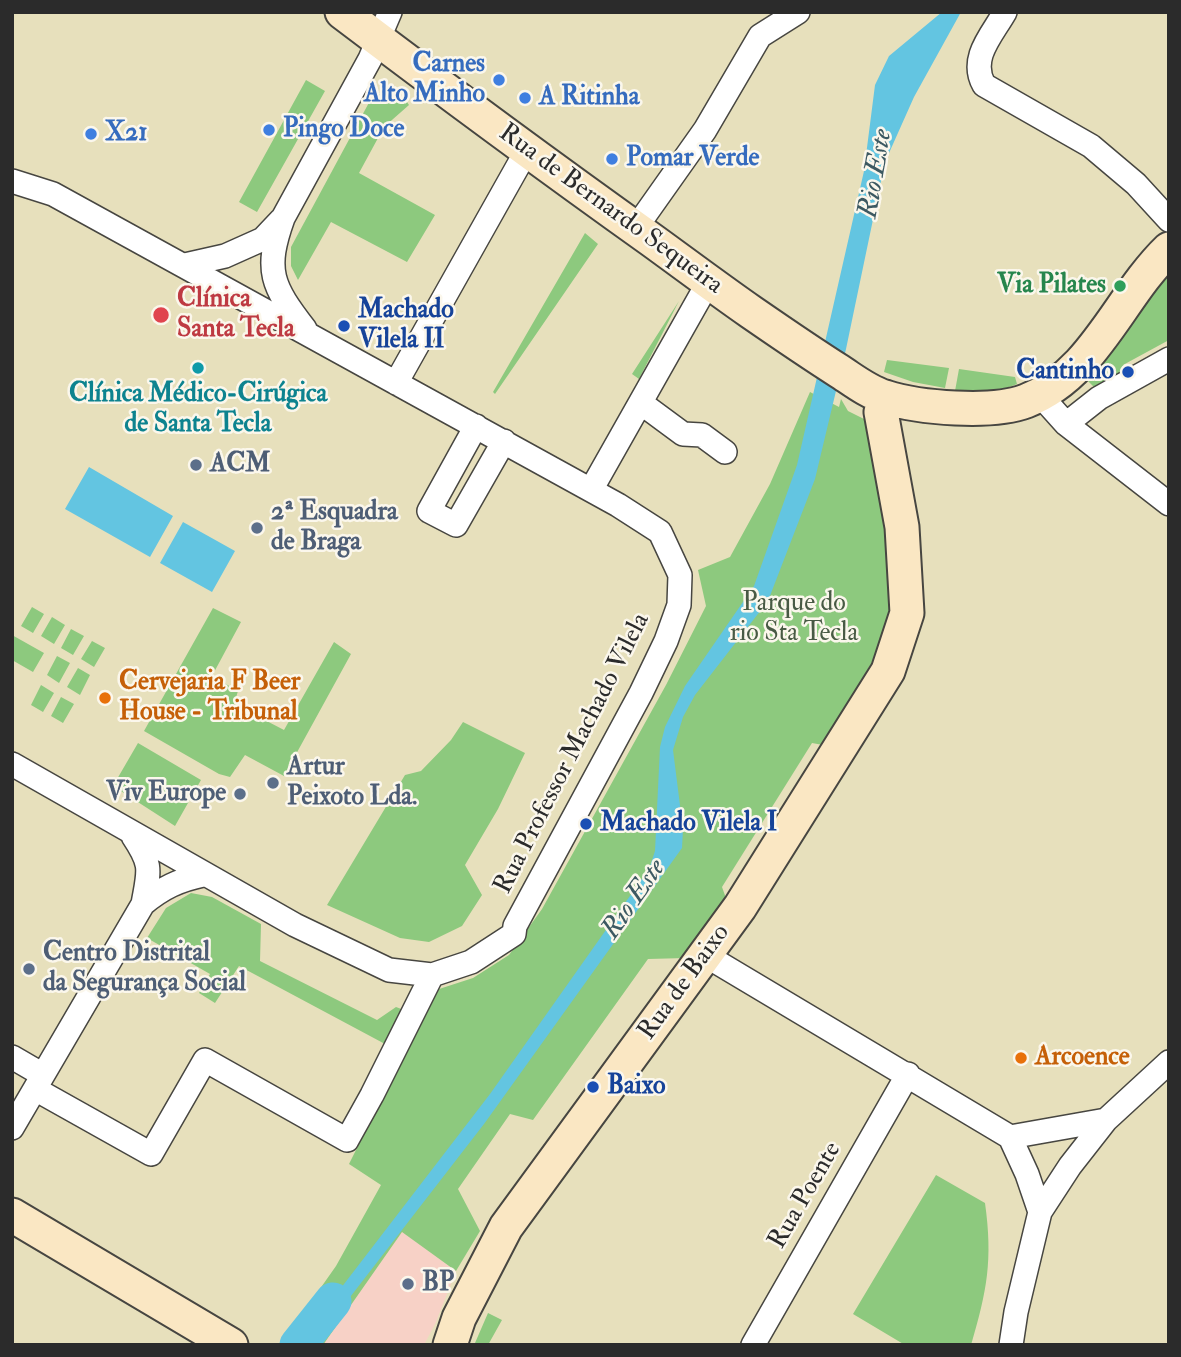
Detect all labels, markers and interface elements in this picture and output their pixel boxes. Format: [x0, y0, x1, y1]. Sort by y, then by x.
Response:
place label: Carnes Alto Minho [364, 49, 485, 110]
marker: Carnes Alto Minho [491, 72, 507, 88]
place label: A Ritinha [539, 82, 639, 114]
marker: A Ritinha [517, 90, 533, 106]
place label: Pingo Doce [283, 114, 404, 146]
place label: X21 [105, 118, 148, 150]
street label: Rua de Bernardo Sequeira [492, 118, 728, 302]
marker: Pingo Doce [261, 122, 277, 138]
marker: X21 [83, 126, 99, 142]
water label: Rio Este [853, 127, 901, 221]
place label: Pomar Verde [626, 143, 759, 175]
marker: Pomar Verde [604, 151, 620, 167]
place label: Via Pilates [997, 270, 1106, 302]
marker: Via Pilates [1112, 278, 1128, 294]
place label: Clínica Santa Tecla [177, 284, 295, 346]
place label: Machado Vilela II [358, 295, 454, 356]
marker: Clínica Santa Tecla [151, 305, 171, 325]
marker: Machado Vilela II [336, 318, 352, 334]
place label: Cantinho [1016, 356, 1114, 388]
marker: Clínica Médico-Cirúgica de Santa Tecla [190, 360, 206, 376]
marker: Cantinho [1120, 364, 1136, 380]
place label: Clínica Médico-Cirúgica de Santa Tecla [69, 379, 327, 440]
place label: ACM [210, 449, 270, 481]
marker: ACM [188, 457, 204, 473]
place label: 2ª Esquadra de Braga [271, 497, 398, 558]
marker: 2ª Esquadra de Braga [249, 520, 265, 536]
park label: Parque do rio Sta Tecla [730, 588, 858, 650]
street label: Rua Professor Machado Vilela [489, 608, 657, 900]
place label: Cervejaria F Beer House - Tribunal [119, 667, 300, 728]
marker: Cervejaria F Beer House - Tribunal [97, 690, 113, 706]
place label: Artur Peixoto Lda. [287, 752, 417, 814]
marker: Artur Peixoto Lda. [265, 775, 281, 791]
place label: Viv Europe [106, 778, 226, 810]
marker: Viv Europe [232, 786, 248, 802]
place label: Machado Vilela I [600, 808, 777, 840]
marker: Machado Vilela I [578, 816, 594, 832]
water label: Rio Este [596, 854, 674, 946]
street label: Rua de Baixo [633, 919, 737, 1047]
place label: Centro Distrital da Segurança Social [43, 938, 246, 1000]
marker: Centro Distrital da Segurança Social [21, 961, 37, 977]
place label: Arcoence [1035, 1042, 1130, 1074]
marker: Arcoence [1013, 1050, 1029, 1066]
place label: Baixo [607, 1071, 665, 1103]
marker: Baixo [585, 1079, 601, 1095]
street label: Rua Poente [763, 1137, 849, 1255]
place label: BP [422, 1268, 454, 1300]
marker: BP [400, 1276, 416, 1292]

